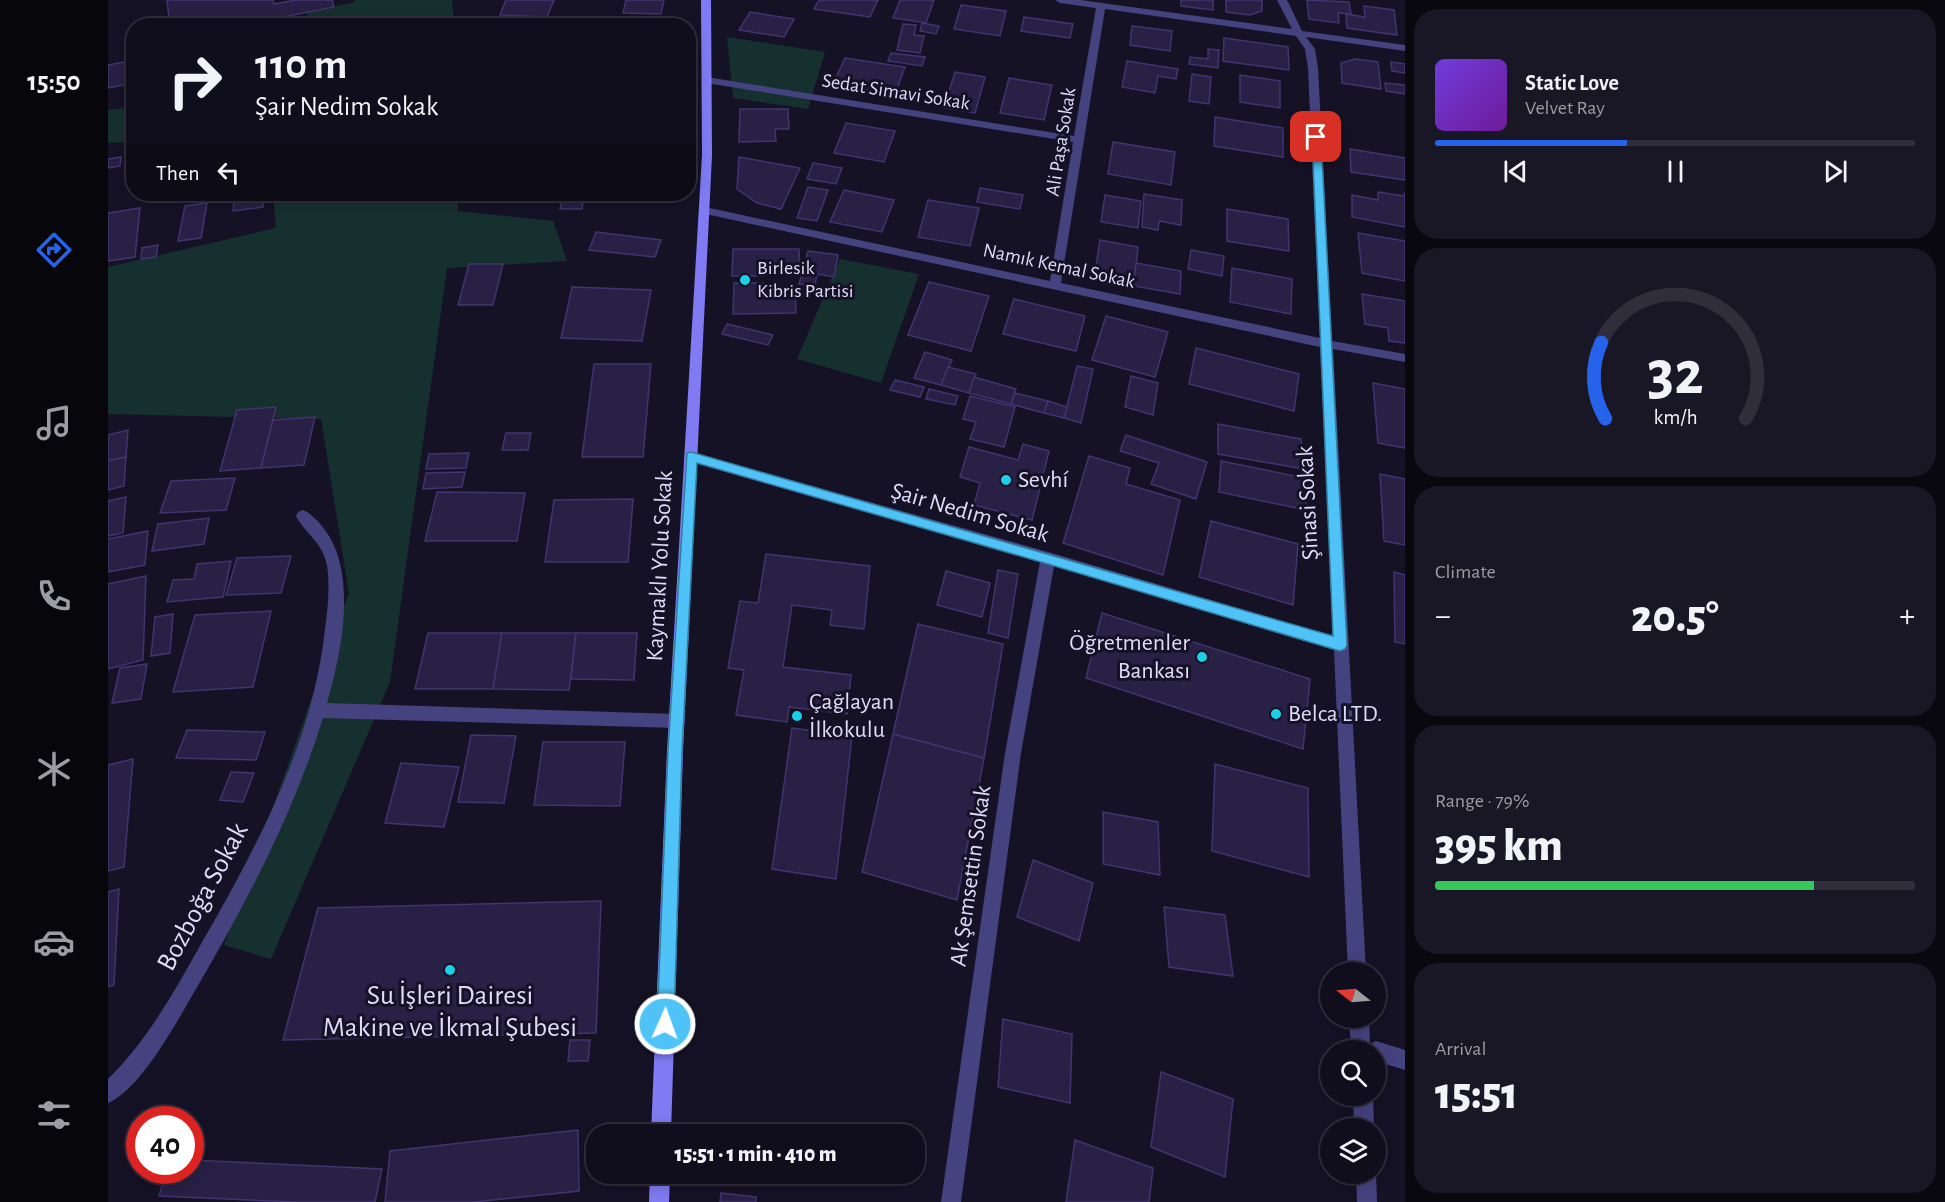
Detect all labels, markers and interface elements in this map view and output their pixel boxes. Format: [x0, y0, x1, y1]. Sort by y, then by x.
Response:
icon: right [156, 42, 234, 120]
text: 110 m [255, 44, 347, 86]
text: 15:50 [27, 68, 81, 95]
street label: Sedat Simavi Sokak [821, 70, 971, 114]
text: Static Love [1525, 72, 1619, 94]
street label: Ali Paşa Sokak [1043, 86, 1079, 198]
text: Şair Nedim Sokak [255, 93, 438, 120]
text: Velvet Ray [1525, 98, 1605, 118]
pin [1290, 111, 1341, 162]
icon: arrive [1299, 120, 1332, 153]
icon: previous [1499, 155, 1532, 188]
icon: pause [1659, 155, 1692, 188]
icon: next [1819, 155, 1852, 188]
icon: left [212, 156, 245, 189]
text: Then [156, 162, 200, 184]
icon: directions [33, 229, 75, 271]
street label: Namık Kemal Sokak [981, 240, 1137, 292]
place label: Birlesik Kibris Partisi [757, 258, 854, 301]
marker: Birlesik Kibris Partisi [738, 273, 752, 287]
text: 32 [1647, 344, 1703, 406]
icon: music [33, 402, 75, 444]
text: km/h [1653, 408, 1697, 429]
street label: Şinasi Sokak [1293, 445, 1323, 561]
place label: Sevhí [1018, 468, 1069, 492]
street label: Kaymaklı Yolu Sokak [643, 470, 677, 662]
marker: Sevhí [999, 473, 1013, 487]
street label: Şair Nedim Sokak [888, 479, 1052, 547]
text: Climate [1435, 562, 1496, 582]
icon: phone [33, 575, 75, 617]
text: 20.5° [1631, 595, 1719, 640]
text: − [1435, 600, 1451, 633]
text: + [1899, 600, 1915, 633]
place label: Öğretmenler Bankası [1069, 630, 1190, 683]
marker: Öğretmenler Bankası [1195, 650, 1209, 664]
place label: Çağlayan İlkokulu [809, 690, 894, 742]
place label: Belca LTD. [1288, 702, 1382, 726]
marker: Belca LTD. [1269, 707, 1283, 721]
marker: Çağlayan İlkokulu [790, 709, 804, 723]
icon: climate [33, 748, 75, 790]
street label: Ak Şemsettin Sokak [946, 784, 996, 968]
text: Range · 79% [1435, 791, 1529, 811]
street label: Bozboğa Sokak [152, 818, 254, 976]
text: 395 km [1435, 824, 1563, 869]
icon: car [33, 921, 75, 963]
north arrow [1320, 962, 1386, 1028]
map controls [1320, 962, 1386, 1184]
marker: Su İşleri Dairesi Makine ve İkmal Şubesi [443, 963, 457, 977]
place label: Su İşleri Dairesi Makine ve İkmal Şubesi [323, 980, 577, 1042]
position arrow [633, 992, 697, 1056]
text: Arrival [1435, 1039, 1486, 1059]
button: search [1320, 1040, 1386, 1106]
text: 15:51 [1435, 1072, 1518, 1117]
icon: filters [33, 1094, 75, 1136]
speed limit sign: 40 [126, 1106, 204, 1184]
button: layers [1320, 1118, 1386, 1184]
text: 15:51 · 1 min · 410 m [675, 1143, 836, 1165]

